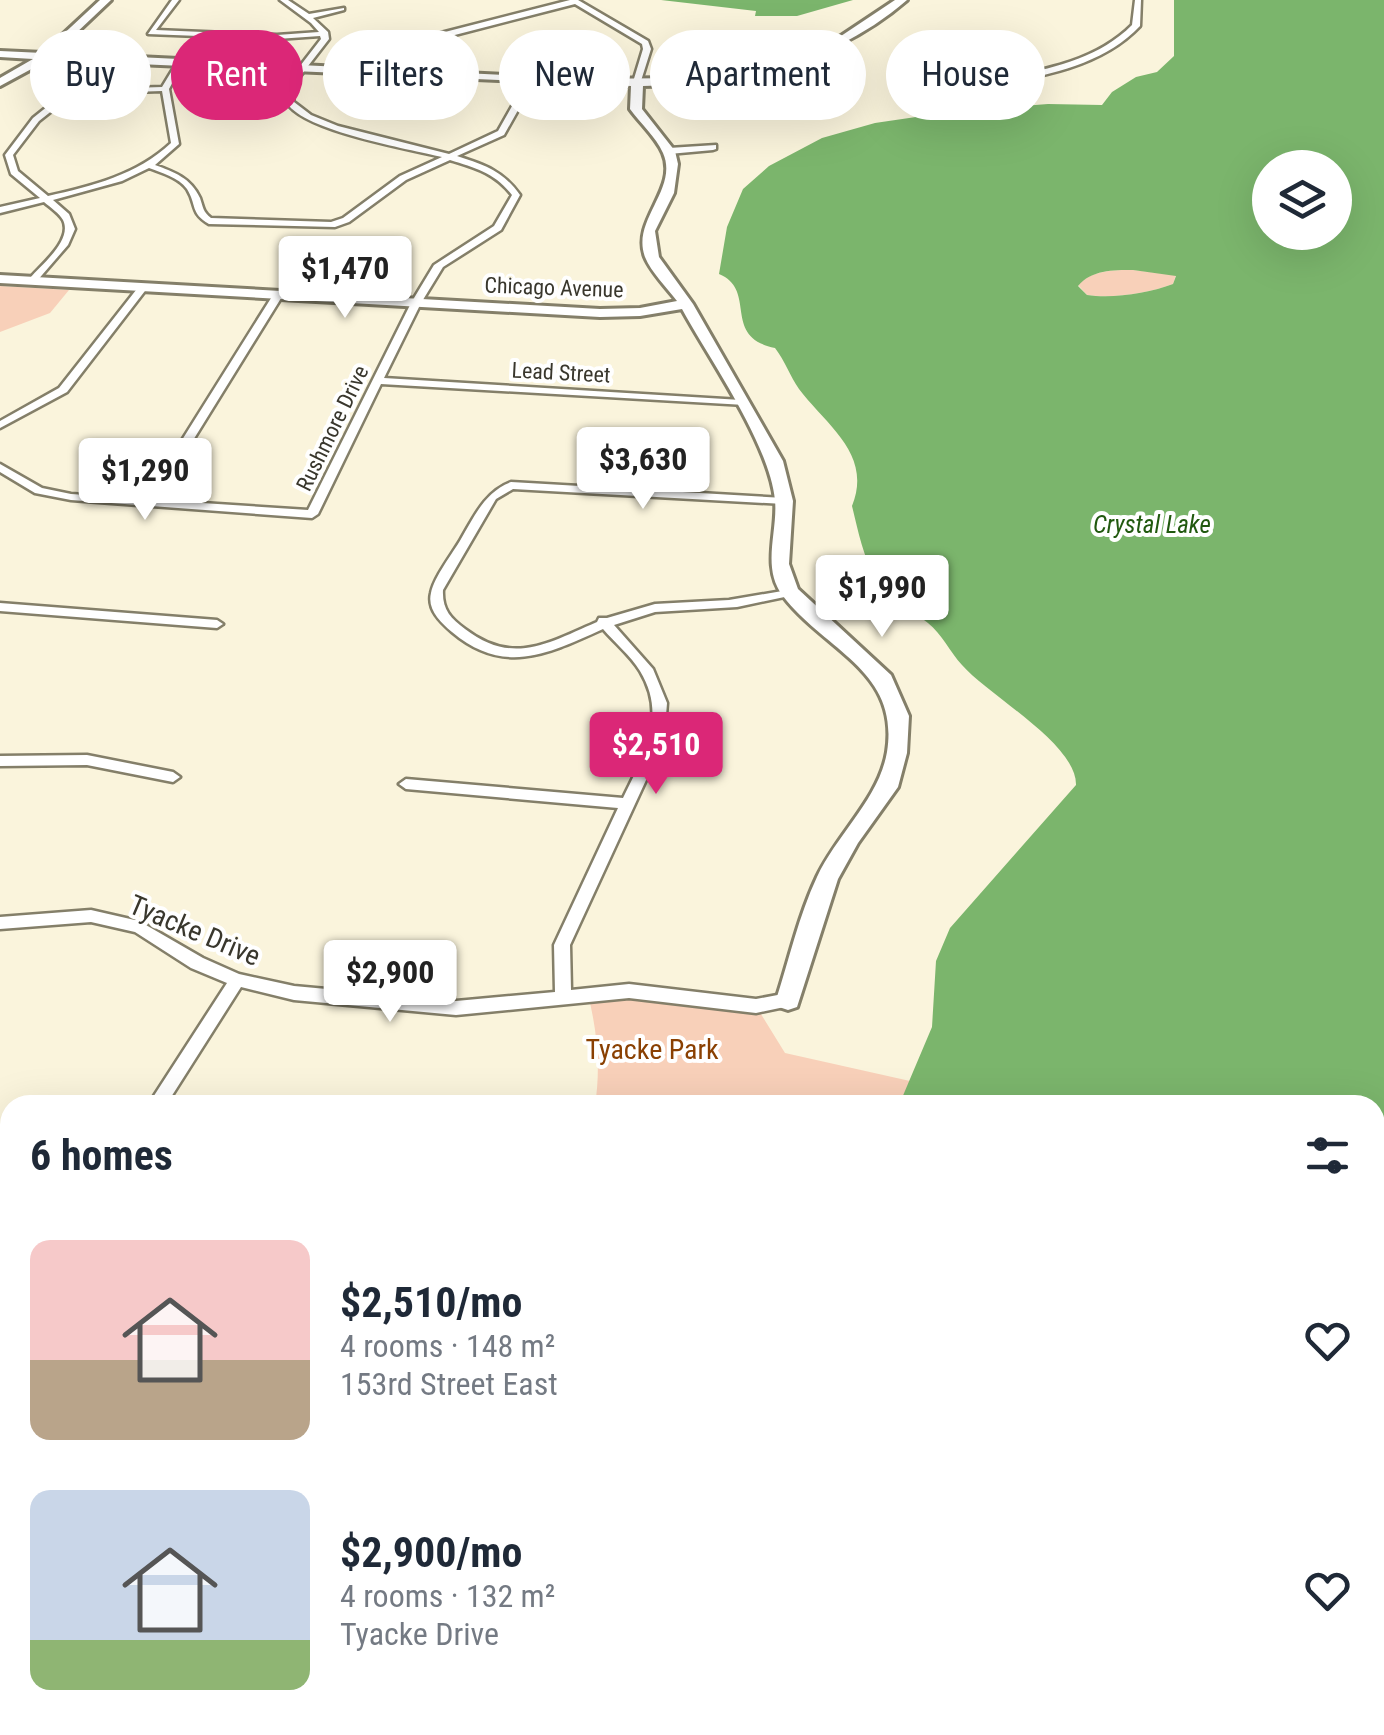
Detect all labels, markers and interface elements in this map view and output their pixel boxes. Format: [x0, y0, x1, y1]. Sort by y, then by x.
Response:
chip: Buy [30, 30, 151, 120]
chip: Rent [171, 30, 303, 120]
chip: Filters [323, 30, 479, 120]
chip: New [499, 30, 630, 120]
chip: Apartment [650, 30, 866, 120]
chip: House [886, 30, 1045, 120]
map controls [1252, 150, 1352, 250]
button: layers [1252, 150, 1352, 250]
pin: $1,470 [264, 236, 426, 321]
text: $1,470 [301, 249, 389, 287]
street label: Chicago Avenue [484, 273, 624, 302]
street label: Lead Street [511, 357, 611, 388]
street label: Rushmore Drive [291, 361, 374, 495]
pin: $3,630 [562, 427, 724, 512]
pin: $1,290 [64, 438, 226, 523]
text: $3,630 [599, 440, 687, 478]
text: $1,290 [101, 451, 189, 489]
water label: Crystal Lake [1093, 510, 1211, 539]
pin: $1,990 [801, 555, 963, 640]
text: $1,990 [838, 568, 926, 606]
pin: $2,510 [575, 712, 737, 797]
text: $2,510 [612, 725, 700, 763]
street label: Tyacke Drive [124, 888, 265, 973]
pin: $2,900 [309, 940, 471, 1025]
text: $2,900 [346, 953, 434, 991]
park label: Tyacke Park [585, 1033, 719, 1066]
icon: filters [1300, 1128, 1355, 1183]
text: 6 homes [30, 1131, 173, 1180]
text: $2,510/mo [340, 1278, 522, 1327]
icon: home [110, 1280, 230, 1400]
icon: heart [1300, 1313, 1355, 1368]
text: 4 rooms · 148 m² [340, 1327, 555, 1365]
text: 153rd Street East [340, 1365, 558, 1403]
text: $2,900/mo [340, 1528, 522, 1577]
icon: home [110, 1530, 230, 1650]
icon: heart [1300, 1563, 1355, 1618]
text: 4 rooms · 132 m² [340, 1577, 555, 1615]
text: Tyacke Drive [340, 1615, 499, 1653]

